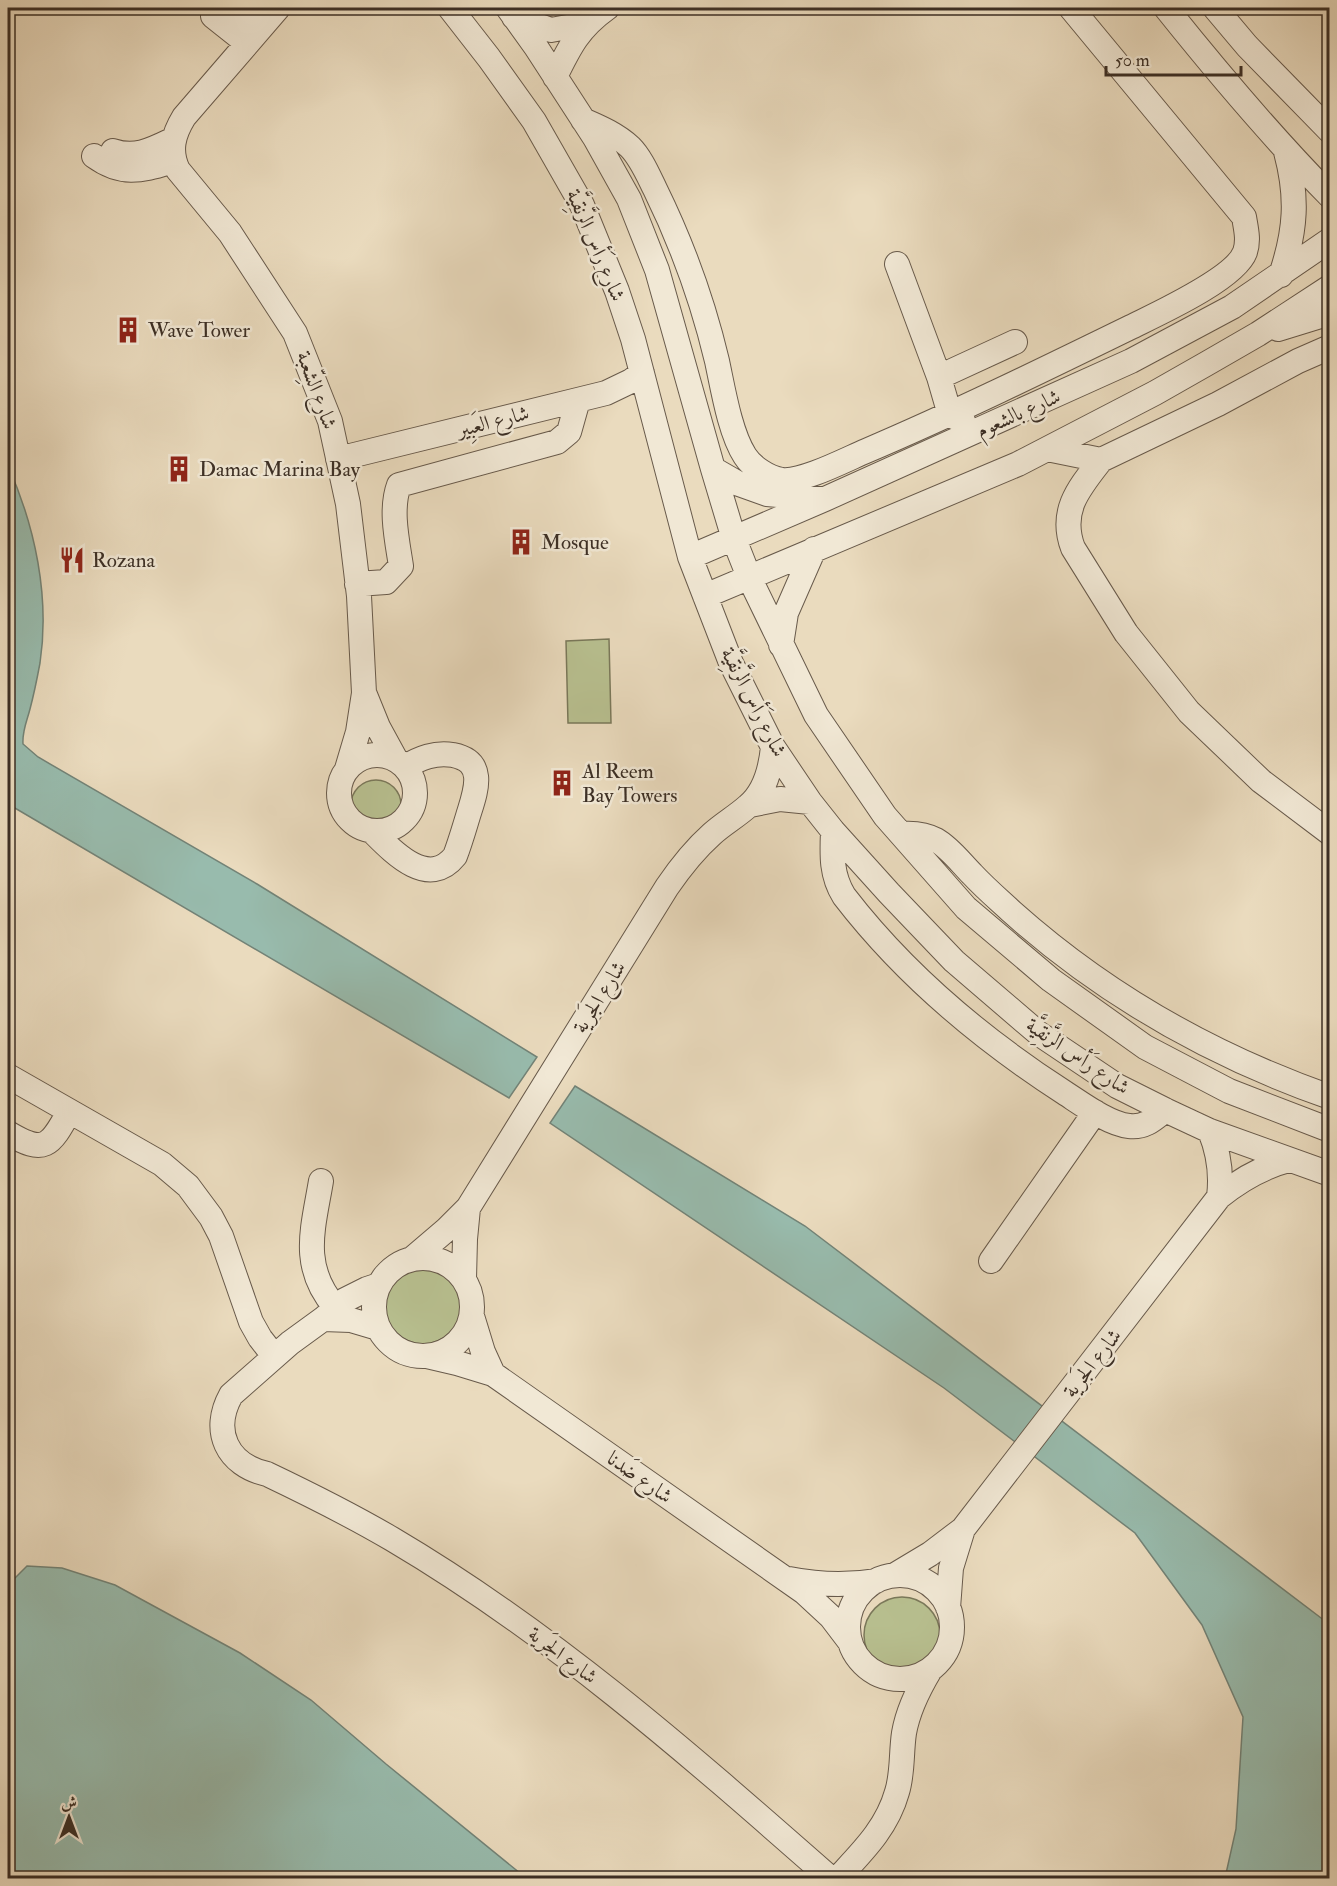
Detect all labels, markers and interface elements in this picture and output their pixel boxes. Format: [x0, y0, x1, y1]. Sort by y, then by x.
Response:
scale bar [1106, 39, 1241, 77]
text: 50 m [1115, 49, 1150, 72]
street label: شارع رَأس الرَّنقِيَّة [556, 183, 636, 307]
building icon: Wave Tower [113, 315, 143, 345]
place label: Wave Tower [147, 317, 250, 344]
street label: شارع الشِّعبة [286, 346, 345, 435]
street label: شارع بالشعوم [972, 383, 1066, 448]
street label: شارع العَبِير [452, 398, 533, 448]
building icon: Damac Marina Bay [164, 454, 194, 484]
place label: Damac Marina Bay [199, 456, 361, 483]
building icon: Mosque [506, 527, 536, 557]
place label: Mosque [541, 529, 609, 556]
restaurant icon: Rozana [57, 545, 87, 575]
place label: Rozana [92, 547, 156, 574]
street label: شارع رَأس الرَّنقِيَّة [711, 640, 797, 763]
place label: Al Reem Bay Towers [581, 758, 677, 809]
building icon: Al Reem Bay Towers [547, 768, 577, 798]
street label: شارع الجَرية [565, 955, 636, 1041]
street label: شارع رَأس الرَّنقِيَّة [1018, 1008, 1138, 1104]
street label: شارع الجَرية [1055, 1322, 1131, 1406]
street label: شارع ضَدنا [599, 1443, 679, 1513]
street label: شارع الجَرية [520, 1619, 604, 1694]
north arrow [39, 1787, 99, 1847]
text: ش [61, 1793, 77, 1813]

